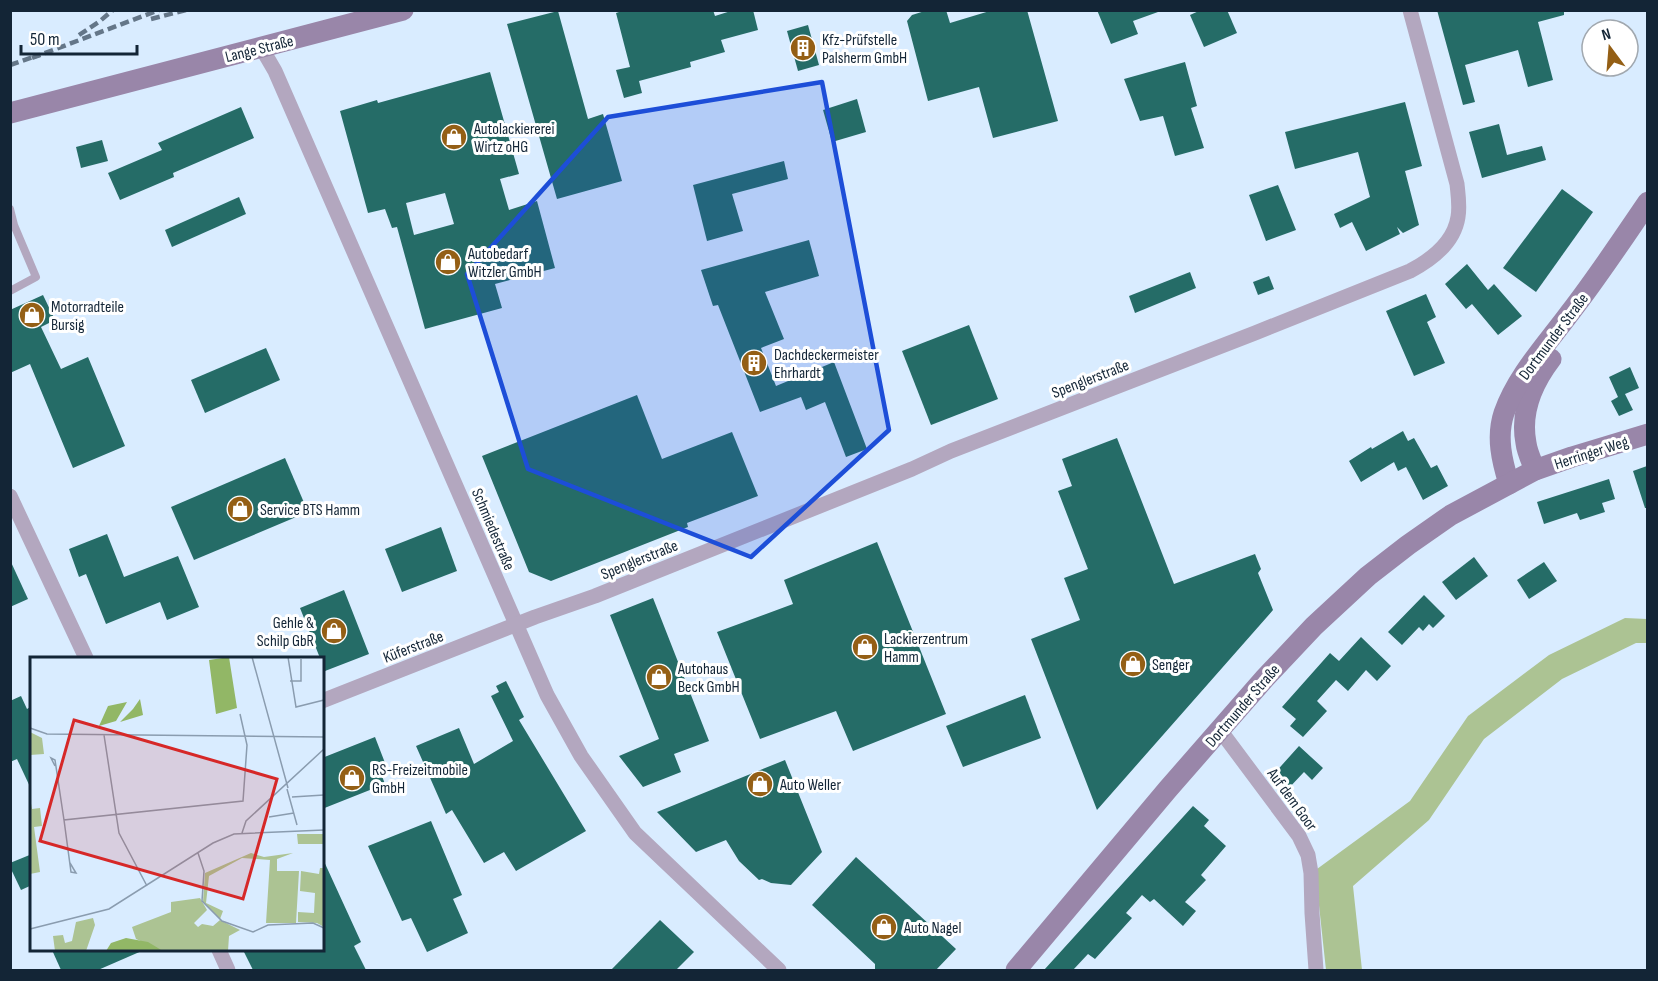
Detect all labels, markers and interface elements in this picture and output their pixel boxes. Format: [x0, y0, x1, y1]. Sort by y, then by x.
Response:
scale bar [21, 18, 136, 56]
north arrow [1580, 18, 1640, 78]
text: N [1600, 25, 1613, 45]
text: 50 m [30, 29, 60, 50]
place label: Kfz-Prüfstelle Palsherm GmbH [822, 31, 907, 68]
street label: Lange Straße [223, 32, 295, 67]
building icon: Kfz-Prüfstelle Palsherm GmbH [788, 33, 818, 63]
place label: Autolackiererei Wirtz oHG [473, 120, 555, 157]
shop icon: Autolackiererei Wirtz oHG [439, 122, 469, 152]
place label: Autobedarf Witzler GmbH [467, 245, 542, 282]
shop icon: Autobedarf Witzler GmbH [433, 247, 463, 277]
street label: Dortmunder Straße [1515, 290, 1593, 384]
place label: Motorradteile Bursig [51, 298, 124, 335]
shop icon: Motorradteile Bursig [17, 300, 47, 330]
place label: Dachdeckermeister Ehrhardt [774, 346, 879, 383]
building icon: Dachdeckermeister Ehrhardt [739, 348, 769, 378]
street label: Spenglerstraße [1049, 356, 1132, 403]
street label: Herringer Weg [1552, 433, 1631, 474]
street label: Schmiedestraße [467, 486, 518, 573]
shop icon: Service BTS Hamm [225, 494, 255, 524]
place label: Service BTS Hamm [260, 501, 360, 520]
street label: Spenglerstraße [598, 536, 681, 584]
place label: Gehle & Schilp GbR [257, 614, 314, 651]
shop icon: Gehle & Schilp GbR [319, 616, 349, 646]
street label: Küferstraße [381, 627, 446, 668]
place label: Lackierzentrum Hamm [884, 630, 968, 667]
shop icon: Lackierzentrum Hamm [850, 632, 880, 662]
shop icon: Senger [1118, 649, 1148, 679]
place label: Senger [1152, 656, 1190, 675]
inset map [30, 657, 324, 951]
place label: Autohaus Beck GmbH [677, 660, 740, 697]
street label: Dortmunder Straße [1202, 661, 1284, 751]
shop icon: Autohaus Beck GmbH [644, 662, 674, 692]
place label: RS-Freizeitmobile GmbH [372, 761, 468, 798]
shop icon: RS-Freizeitmobile GmbH [337, 763, 367, 793]
street label: Auf dem Goor [1262, 764, 1321, 835]
shop icon: Auto Weller [745, 769, 775, 799]
place label: Auto Weller [779, 776, 841, 795]
shop icon: Auto Nagel [869, 912, 899, 942]
place label: Auto Nagel [903, 919, 962, 938]

